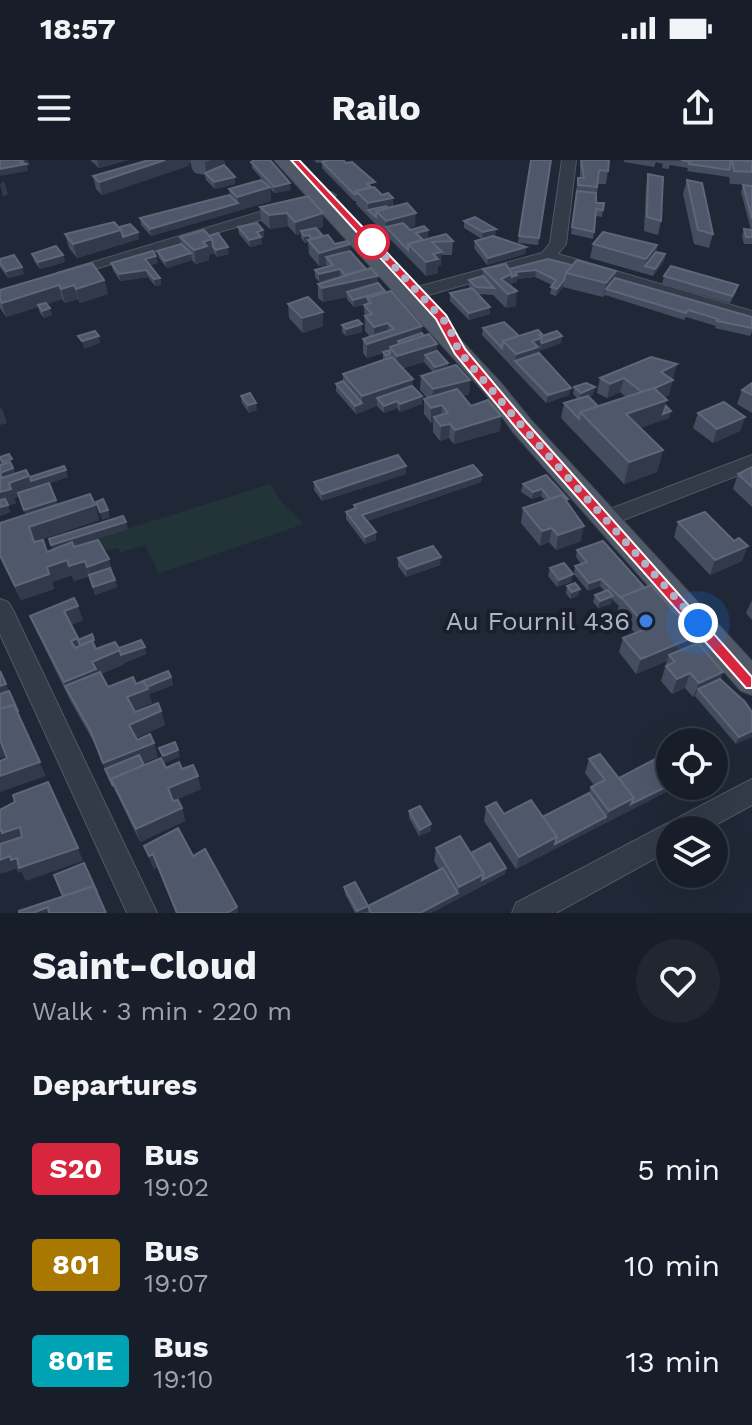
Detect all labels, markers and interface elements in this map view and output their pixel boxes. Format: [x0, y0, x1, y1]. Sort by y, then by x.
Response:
text: 18:57 [40, 11, 116, 46]
icon: menu [32, 86, 76, 130]
icon: share [676, 86, 720, 130]
text: Railo [331, 87, 421, 129]
unlabelled marker [355, 225, 389, 259]
your location [678, 603, 718, 643]
place label: Au Fournil 436 [446, 606, 630, 636]
marker: Au Fournil 436 [637, 612, 655, 630]
map controls [656, 728, 728, 888]
button: locate [656, 728, 728, 800]
button: layers [656, 816, 728, 888]
button: heart [636, 939, 720, 1023]
text: Saint-Cloud [32, 944, 257, 988]
text: Walk · 3 min · 220 m [32, 996, 292, 1026]
text: Departures [32, 1067, 197, 1102]
text: Bus [144, 1137, 199, 1172]
text: S20 [50, 1152, 102, 1185]
text: 5 min [637, 1152, 720, 1187]
text: 19:02 [144, 1172, 209, 1202]
text: Bus [144, 1233, 199, 1268]
text: 801 [52, 1248, 100, 1281]
text: 10 min [624, 1248, 720, 1283]
text: 19:07 [144, 1268, 208, 1298]
text: Bus [153, 1329, 208, 1364]
text: 801E [48, 1344, 113, 1377]
text: 13 min [625, 1344, 720, 1379]
text: 19:10 [153, 1364, 214, 1394]

